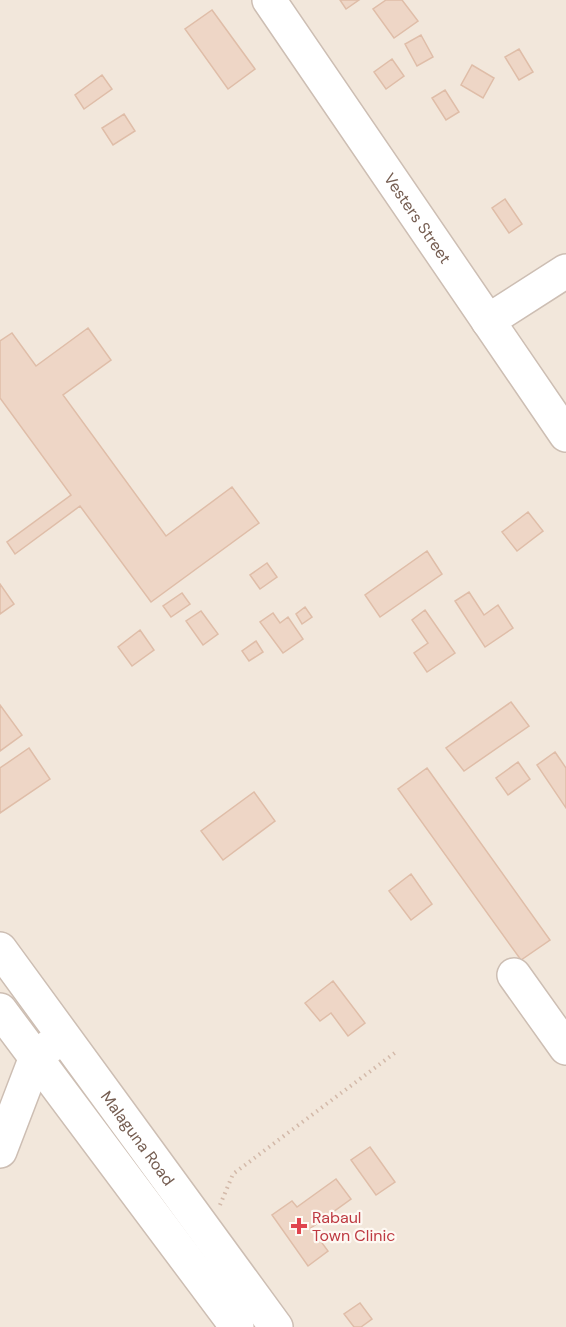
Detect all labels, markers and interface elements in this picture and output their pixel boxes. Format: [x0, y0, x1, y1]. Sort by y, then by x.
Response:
street label: Vesters Street [379, 169, 456, 268]
street label: Malaguna Road [96, 1087, 179, 1190]
place label: Rabaul Town Clinic [312, 1207, 395, 1246]
marker: Rabaul Town Clinic [290, 1217, 308, 1235]

